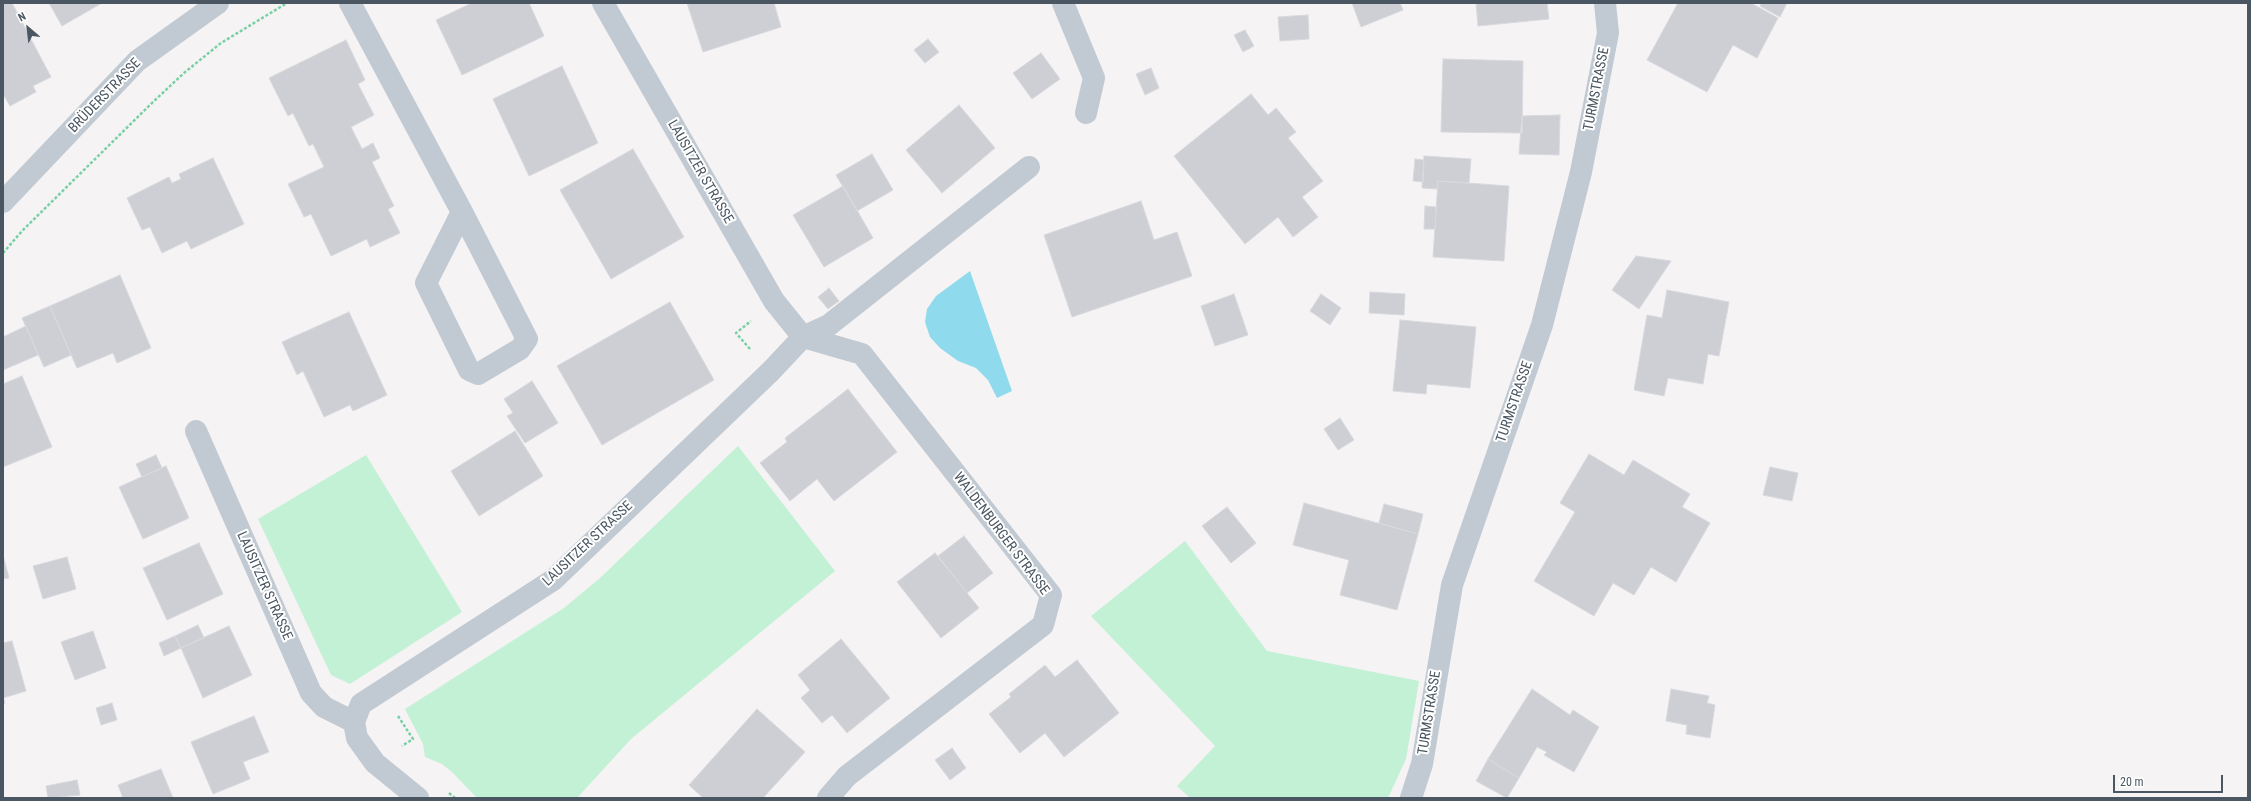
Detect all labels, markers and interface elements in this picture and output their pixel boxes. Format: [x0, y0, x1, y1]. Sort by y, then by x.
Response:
north arrow [8, 8, 48, 48]
text: N [16, 10, 28, 24]
street label: TURMSTRASSE [1581, 46, 1613, 132]
street label: BRÜDERSTRASSE [65, 55, 145, 137]
street label: LAUSITZER STRASSE [663, 117, 737, 227]
street label: TURMSTRASSE [1493, 359, 1537, 445]
street label: WALDENBURGER STRASSE [949, 469, 1053, 599]
street label: LAUSITZER STRASSE [540, 498, 636, 590]
street label: LAUSITZER STRASSE [233, 529, 295, 643]
street label: TURMSTRASSE [1415, 670, 1445, 756]
scale bar [2115, 767, 2225, 793]
text: 20 m [2120, 775, 2144, 789]

